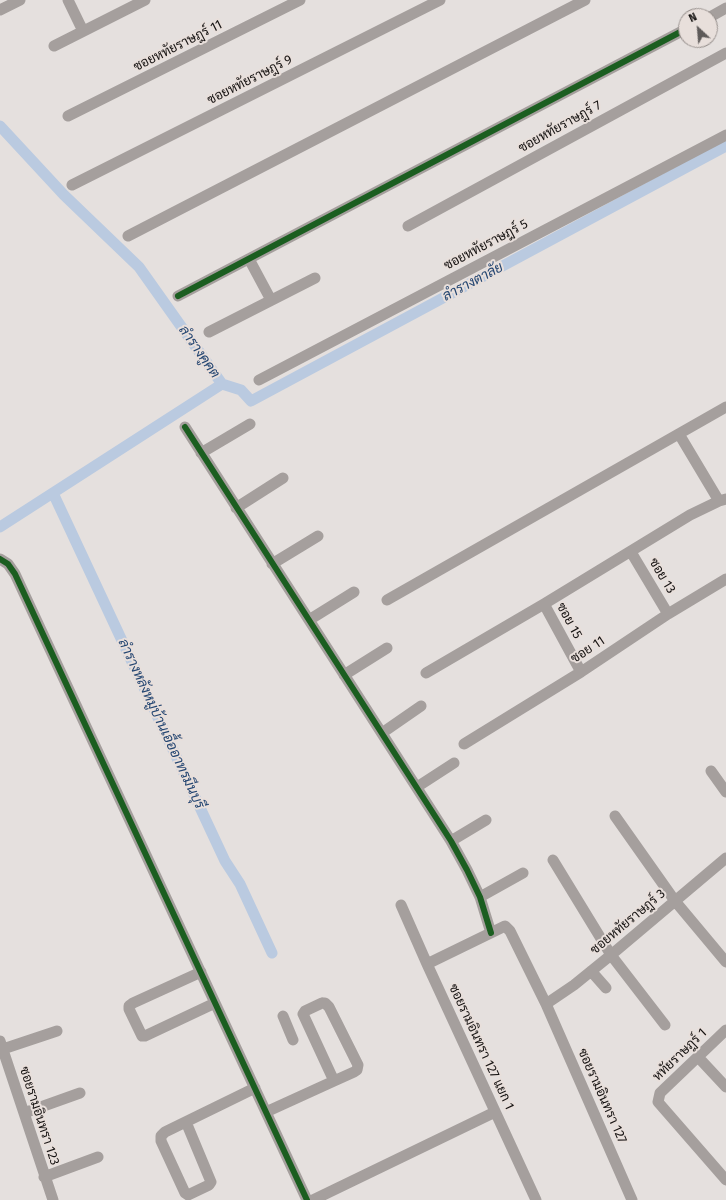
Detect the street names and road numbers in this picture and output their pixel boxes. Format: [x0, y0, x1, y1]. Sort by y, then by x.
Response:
street label: ซอยหทัยราษฎร์ 11 [131, 17, 225, 75]
street label: ซอยหทัยราษฎร์ 9 [205, 52, 295, 108]
street label: ซอยหทัยราษฎร์ 7 [516, 98, 604, 156]
street label: ซอยหทัยราษฎร์ 5 [441, 216, 531, 274]
street label: ซอย 13 [645, 555, 679, 597]
street label: ซอย 15 [553, 600, 585, 642]
street label: ซอย 11 [568, 633, 608, 667]
street label: ซอยหทัยราษฎร์ 3 [587, 886, 669, 958]
street label: ซอยรามอินทรา 127 แยก 1 [445, 982, 517, 1112]
street label: หทัยราษฎร์ 1 [650, 1025, 710, 1085]
street label: ซอยรามอินทรา 127 [574, 1046, 630, 1146]
street label: ซอยรามอินทรา 123 [16, 1065, 62, 1167]

